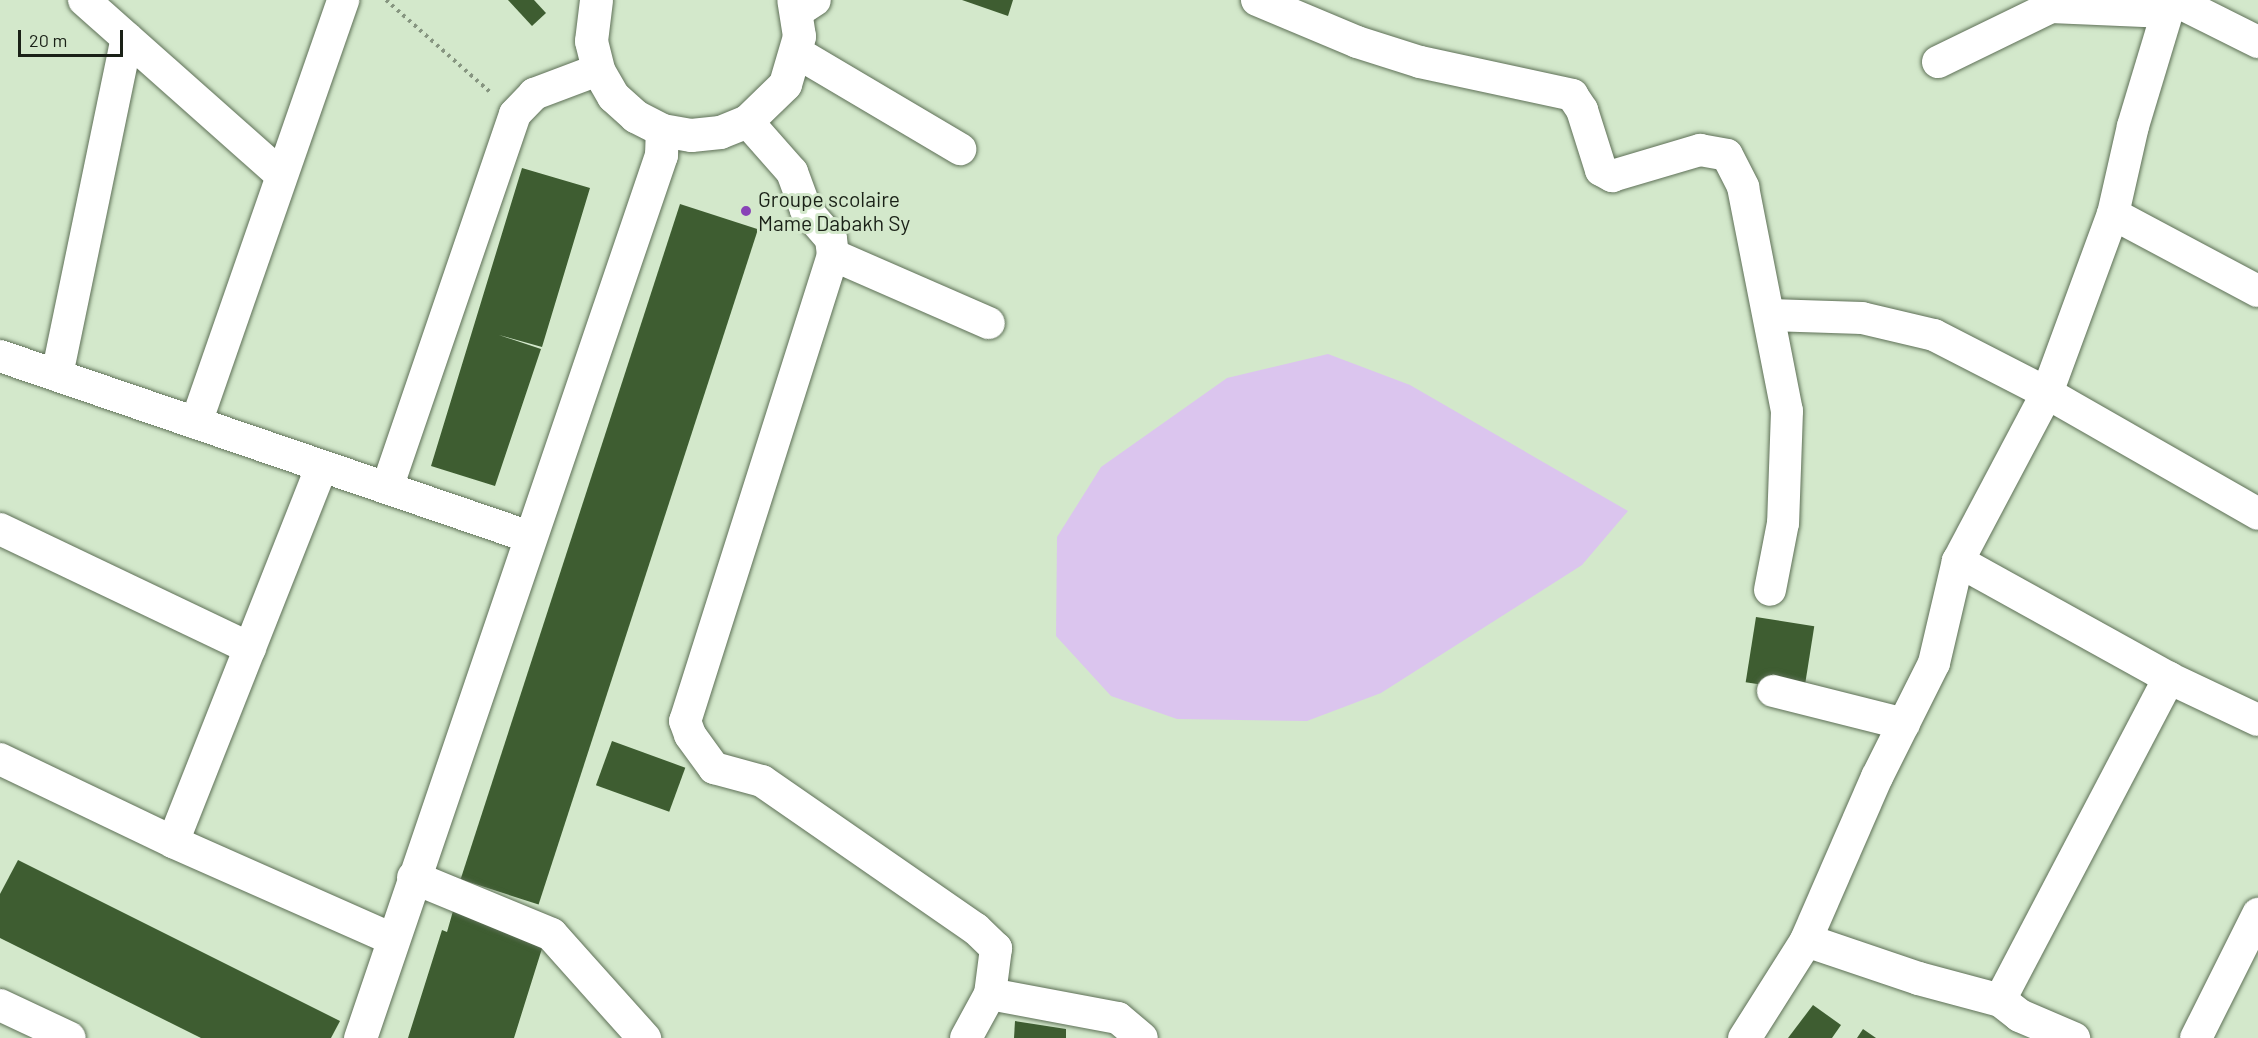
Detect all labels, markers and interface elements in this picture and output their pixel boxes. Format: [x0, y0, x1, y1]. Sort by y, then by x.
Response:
scale bar [21, 18, 126, 56]
text: 20 m [29, 29, 67, 51]
place label: Groupe scolaire Mame Dabakh Sy [758, 186, 910, 236]
marker: Groupe scolaire Mame Dabakh Sy [739, 204, 753, 218]

